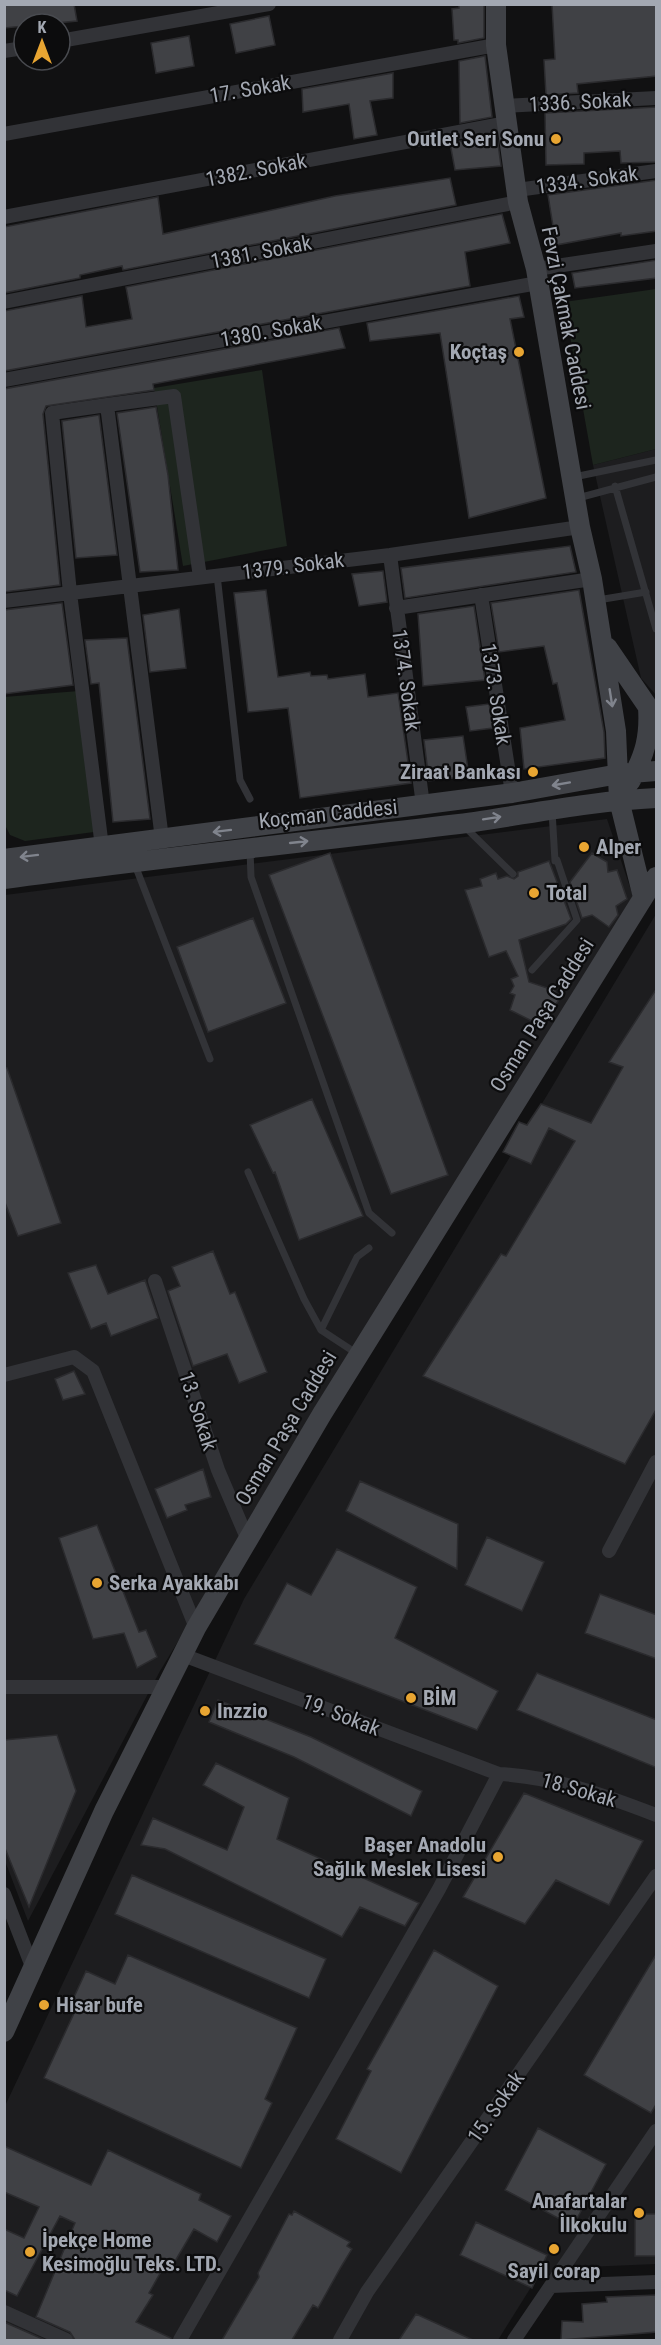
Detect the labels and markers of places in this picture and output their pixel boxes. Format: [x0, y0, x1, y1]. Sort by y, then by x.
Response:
place label: Outlet Seri Sonu [407, 127, 544, 151]
marker: Outlet Seri Sonu [549, 132, 563, 146]
place label: Koçtaş [450, 340, 507, 364]
marker: Koçtaş [512, 345, 526, 359]
place label: Ziraat Bankası [400, 760, 521, 784]
marker: Ziraat Bankası [526, 765, 540, 779]
place label: Alper [596, 835, 641, 859]
marker: Alper [577, 840, 591, 854]
place label: Total [546, 881, 587, 905]
marker: Total [527, 886, 541, 900]
place label: Serka Ayakkabı [109, 1571, 239, 1595]
marker: Serka Ayakkabı [90, 1576, 104, 1590]
place label: BİM [423, 1686, 456, 1710]
marker: BİM [404, 1691, 418, 1705]
place label: Inzzio [217, 1699, 268, 1723]
marker: Inzzio [198, 1704, 212, 1718]
place label: Başer Anadolu Sağlık Meslek Lisesi [313, 1833, 486, 1881]
marker: Başer Anadolu Sağlık Meslek Lisesi [491, 1850, 505, 1864]
place label: Hisar bufe [56, 1993, 143, 2017]
marker: Hisar bufe [37, 1998, 51, 2012]
place label: Anafartalar İlkokulu [532, 2189, 627, 2237]
marker: Anafartalar İlkokulu [632, 2206, 646, 2220]
place label: İpekçe Home Kesimoğlu Teks. LTD. [42, 2228, 222, 2276]
marker: Sayil corap [547, 2242, 561, 2256]
marker: İpekçe Home Kesimoğlu Teks. LTD. [23, 2245, 37, 2259]
place label: Sayil corap [508, 2259, 600, 2283]

